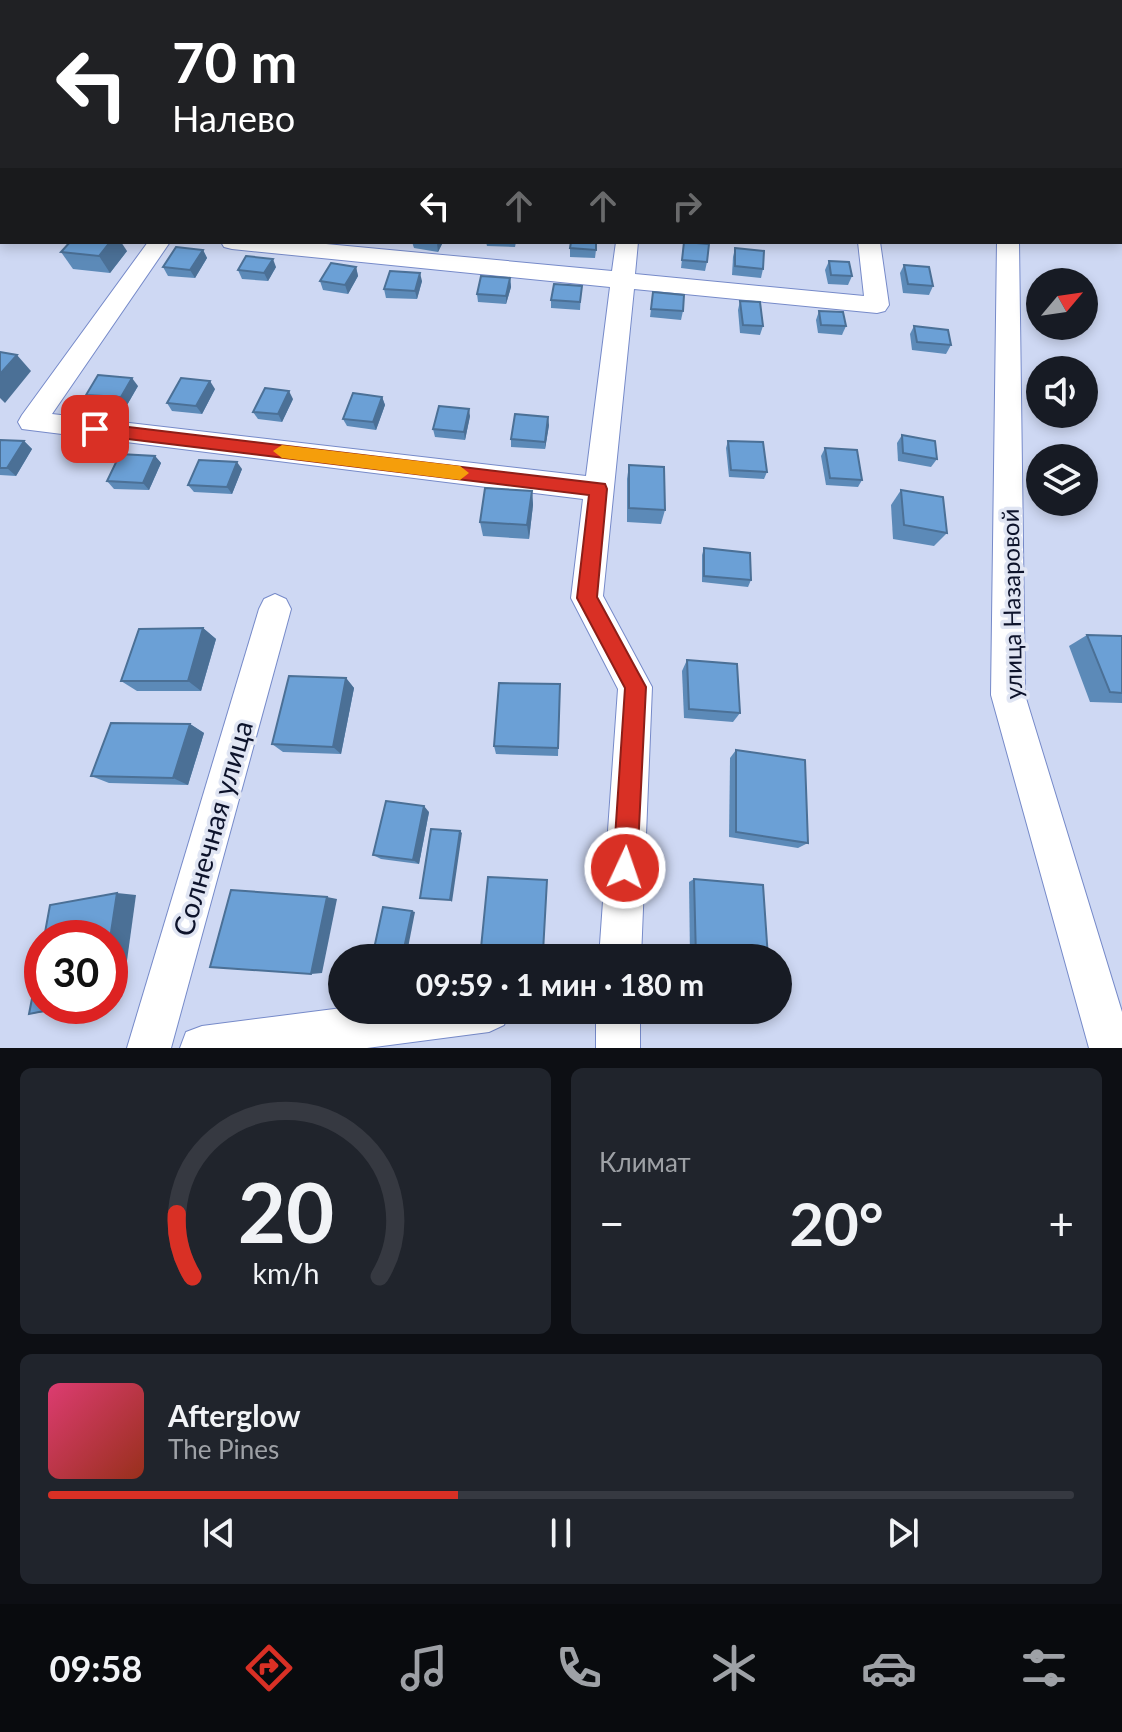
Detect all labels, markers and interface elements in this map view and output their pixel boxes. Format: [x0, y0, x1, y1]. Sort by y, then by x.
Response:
text: 70 m [172, 28, 297, 95]
icon: left [40, 32, 144, 136]
text: Налево [172, 96, 295, 140]
icon: left [413, 184, 457, 228]
icon: ahead [497, 184, 541, 228]
icon: ahead [581, 184, 625, 228]
icon: right [665, 184, 709, 228]
north arrow [1026, 268, 1098, 340]
map controls [1026, 268, 1098, 516]
button: sound [1026, 356, 1098, 428]
pin [61, 395, 129, 463]
icon: arrive [73, 407, 117, 451]
button: layers [1026, 444, 1098, 516]
street label: улица Назаровой [995, 508, 1027, 700]
street label: Солнечная улица [165, 716, 259, 940]
position arrow [583, 826, 667, 910]
speed limit sign: 30 [24, 920, 128, 1024]
text: 09:59 · 1 мин · 180 m [416, 966, 704, 1002]
text: Климат [599, 1146, 691, 1178]
text: 20 [237, 1161, 334, 1261]
text: 20° [789, 1187, 884, 1259]
text: − [599, 1197, 625, 1249]
text: + [1048, 1197, 1074, 1249]
text: km/h [252, 1256, 319, 1290]
text: Afterglow [168, 1397, 301, 1433]
text: The Pines [168, 1433, 279, 1465]
icon: previous [197, 1511, 241, 1555]
icon: pause [539, 1511, 583, 1555]
icon: next [881, 1511, 925, 1555]
icon: directions [241, 1640, 297, 1696]
icon: music [396, 1640, 452, 1696]
icon: phone [551, 1640, 607, 1696]
icon: climate [706, 1640, 762, 1696]
icon: car [861, 1640, 917, 1696]
icon: filters [1016, 1640, 1072, 1696]
text: 09:58 [50, 1646, 142, 1690]

